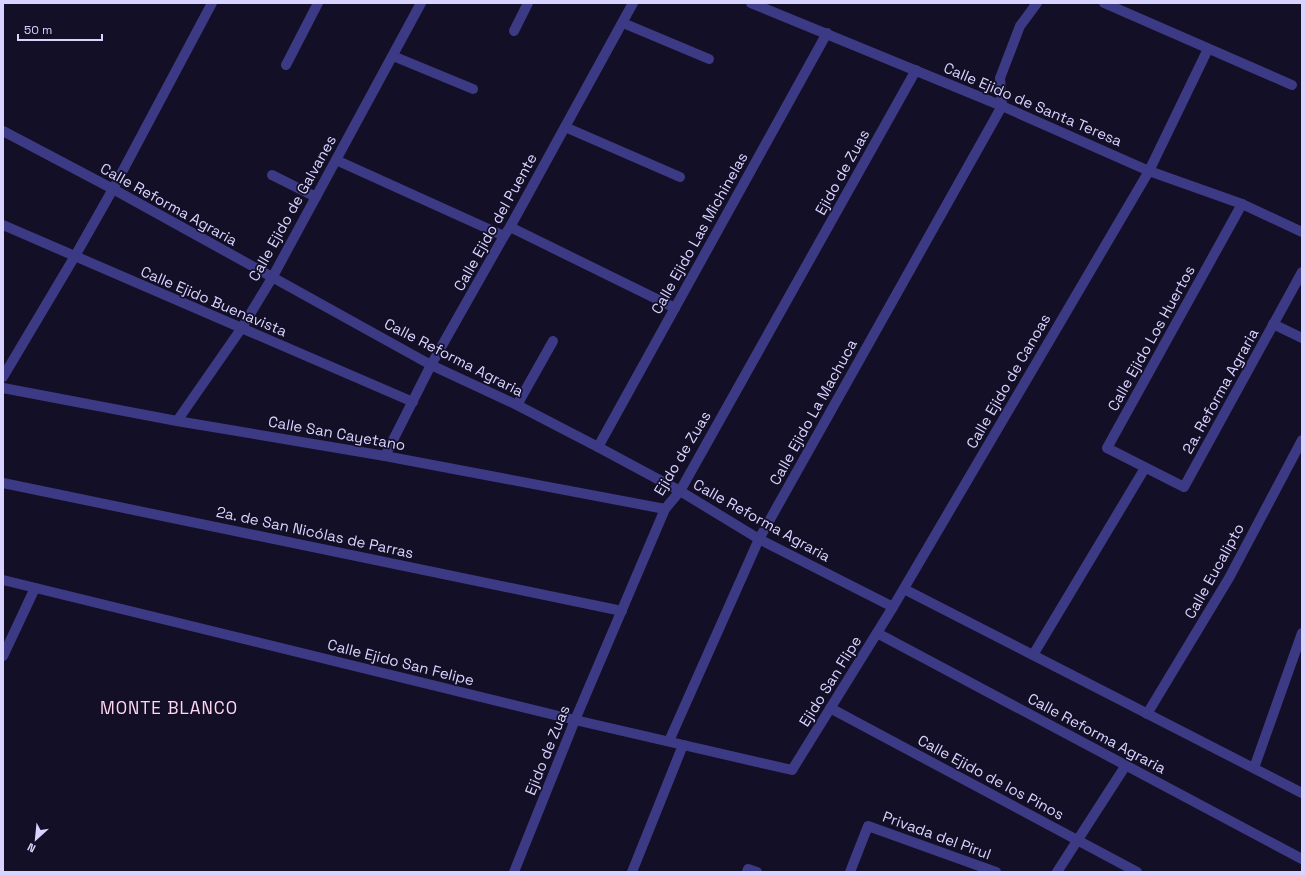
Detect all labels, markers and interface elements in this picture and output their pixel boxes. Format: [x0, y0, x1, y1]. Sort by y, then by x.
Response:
scale bar [18, 16, 102, 42]
text: 50 m [24, 22, 52, 38]
street label: Calle Ejido de Santa Teresa [941, 58, 1125, 150]
street label: Ejido de Zuas [811, 126, 873, 218]
street label: Calle Ejido de Galvanes [244, 132, 340, 284]
street label: Calle Ejido Las Michinelas [647, 149, 752, 317]
street label: Calle Ejido del Puente [449, 150, 541, 294]
street label: Calle Reforma Agraria [97, 158, 241, 250]
street label: Calle Ejido Buenavista [138, 262, 290, 341]
street label: Calle Ejido Los Huertos [1103, 262, 1199, 414]
street label: Calle Ejido de Canoas [962, 310, 1054, 452]
street label: Calle Reforma Agraria [381, 314, 527, 401]
street label: 2a. Reforma Agraria [1178, 325, 1263, 457]
street label: Calle Ejido La Machuca [765, 335, 861, 488]
street label: Ejido de Zuas [649, 407, 715, 499]
street label: Calle San Cayetano [267, 412, 407, 454]
street label: Calle Reforma Agraria [690, 474, 834, 566]
street label: 2a. de San Nicólas de Parras [215, 502, 416, 562]
street label: Calle Eucalipto [1180, 520, 1248, 622]
street label: Ejido San Flipe [795, 632, 866, 730]
street label: Calle Ejido San Felipe [326, 635, 476, 689]
street label: Calle Reforma Agraria [1025, 688, 1170, 778]
district label: MONTE BLANCO [100, 697, 238, 719]
street label: Ejido de Zuas [520, 702, 574, 798]
street label: Calle Ejido de los Pinos [915, 730, 1068, 824]
street label: Privada del Pirul [880, 807, 994, 863]
north arrow [16, 819, 56, 859]
text: N [25, 840, 38, 856]

